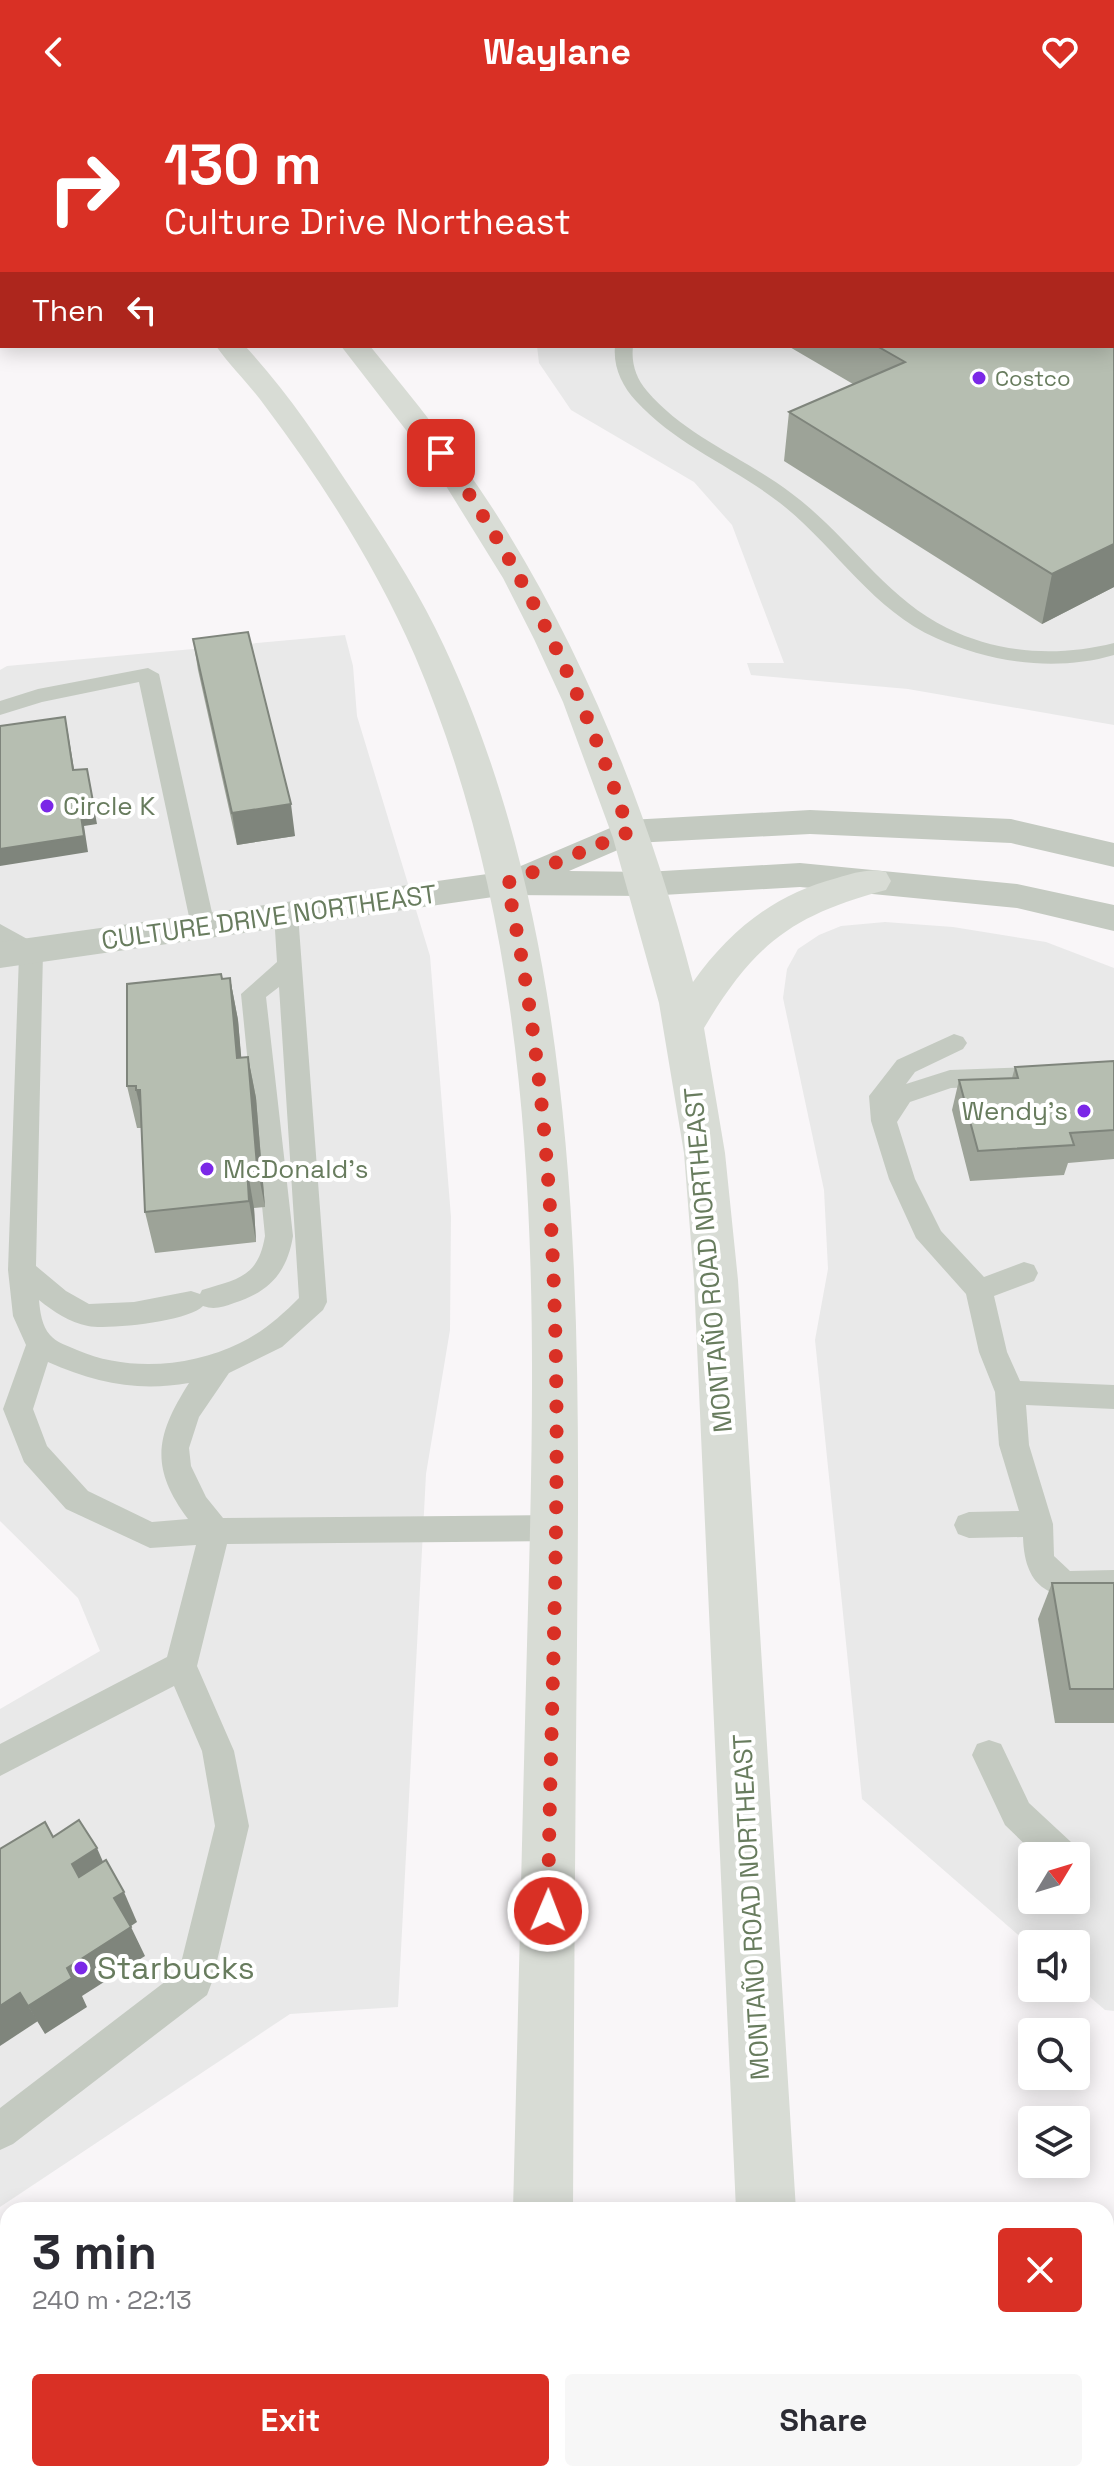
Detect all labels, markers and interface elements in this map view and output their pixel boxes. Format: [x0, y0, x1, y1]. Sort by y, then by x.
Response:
text: Waylane [483, 29, 631, 75]
icon: back [32, 30, 76, 74]
icon: heart [1038, 30, 1082, 74]
text: 130 m [164, 129, 322, 200]
icon: right [32, 136, 136, 240]
text: Culture Drive Northeast [164, 199, 571, 245]
icon: left [120, 288, 164, 332]
text: Then [32, 291, 104, 330]
place label: Costco [995, 364, 1071, 392]
marker: Costco [970, 369, 988, 387]
pin [407, 419, 475, 487]
icon: arrive [419, 431, 463, 475]
place label: Circle K [63, 789, 155, 823]
marker: Circle K [38, 797, 56, 815]
street label: CULTURE DRIVE NORTHEAST [99, 877, 439, 957]
street label: MONTAÑO ROAD NORTHEAST [676, 1086, 740, 1434]
place label: Wendy's [961, 1094, 1068, 1128]
marker: Wendy's [1075, 1102, 1093, 1120]
place label: McDonald's [223, 1152, 368, 1186]
marker: McDonald's [198, 1160, 216, 1178]
street label: MONTAÑO ROAD NORTHEAST [725, 1733, 777, 2081]
north arrow [1018, 1842, 1090, 1914]
map controls [1018, 1842, 1090, 2178]
position arrow [506, 1869, 590, 1953]
button: sound [1018, 1930, 1090, 2002]
place label: Starbucks [97, 1948, 255, 1988]
marker: Starbucks [72, 1959, 90, 1977]
button: search [1018, 2018, 1090, 2090]
button: layers [1018, 2106, 1090, 2178]
text: 3 min [32, 2222, 157, 2283]
button: close [998, 2228, 1082, 2312]
text: 240 m · 22:13 [32, 2283, 192, 2317]
button: Exit [32, 2374, 549, 2466]
button: Share [565, 2374, 1082, 2466]

